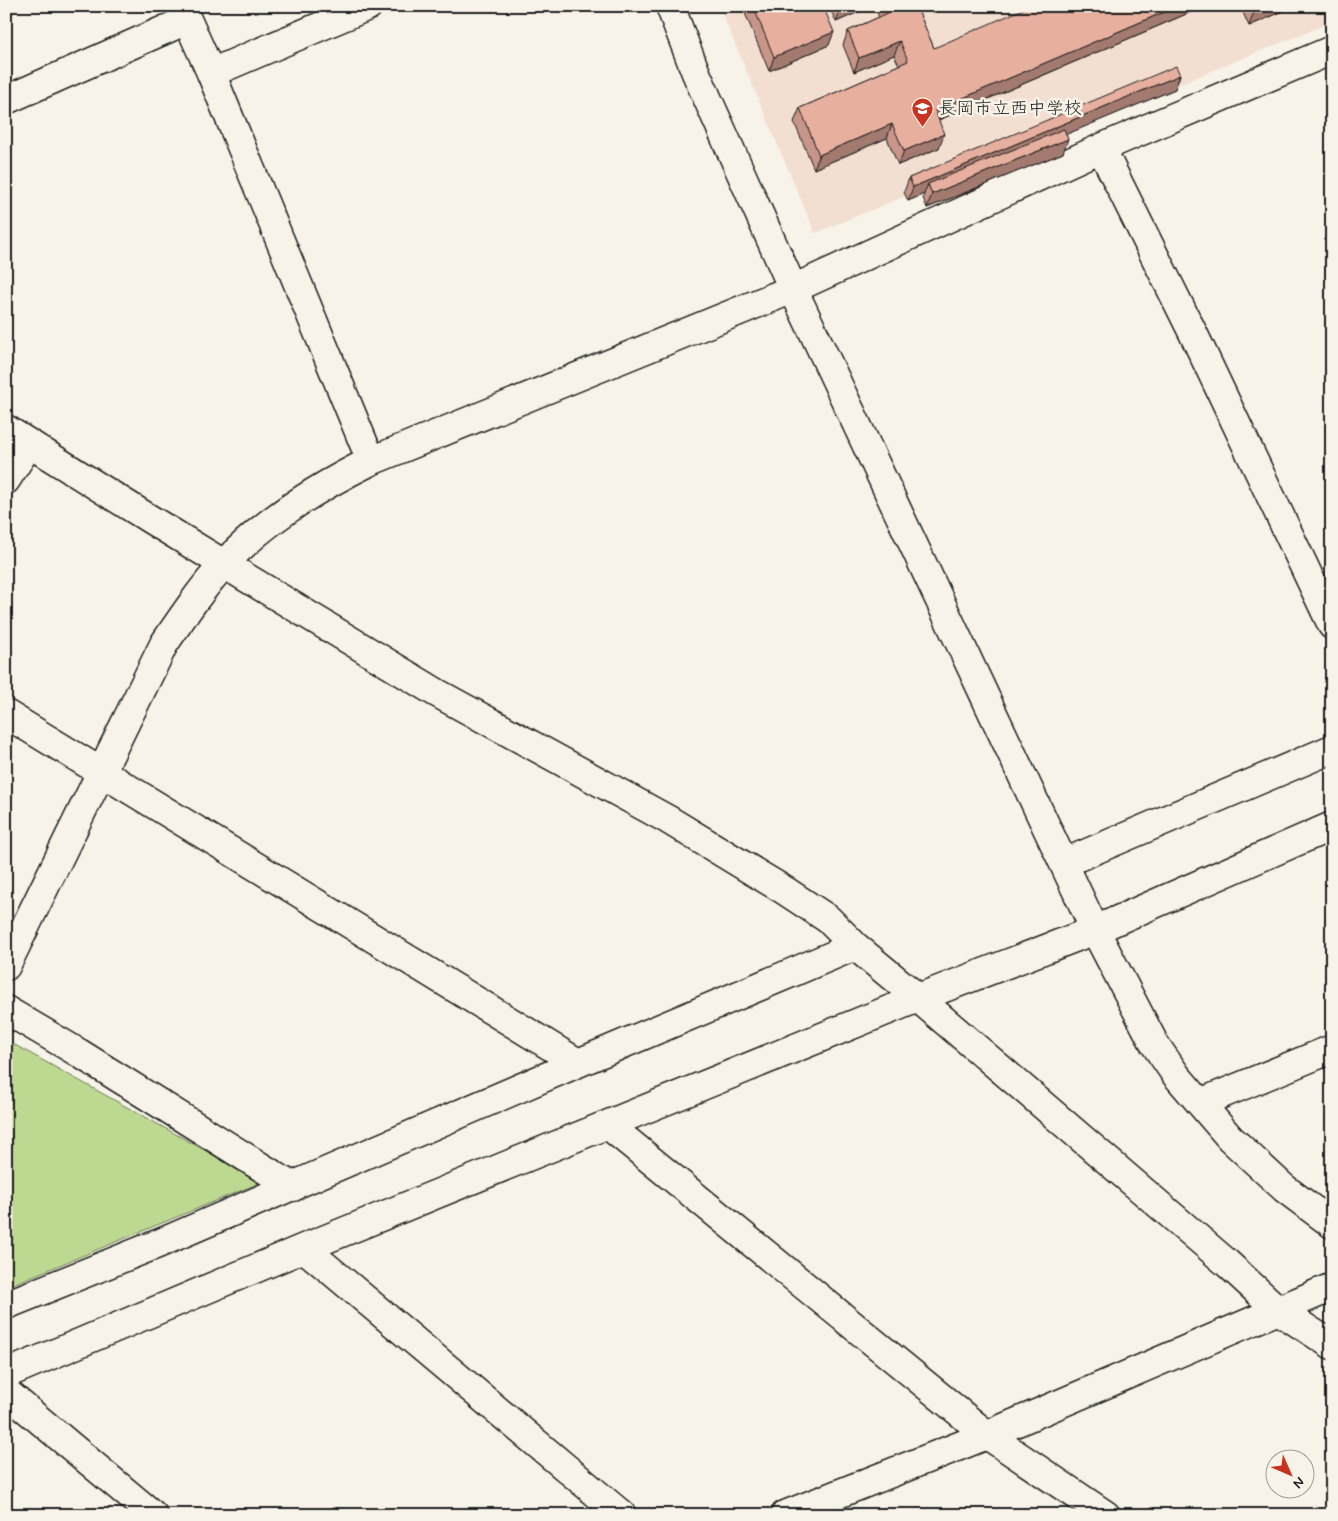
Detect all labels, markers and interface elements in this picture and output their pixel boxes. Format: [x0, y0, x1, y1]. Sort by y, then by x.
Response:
school or university icon: 長岡市立西中学校 [910, 96, 934, 127]
place label: 長岡市立西中学校 [938, 97, 1082, 121]
north arrow [1266, 1448, 1316, 1498]
text: N [1289, 1473, 1308, 1492]

